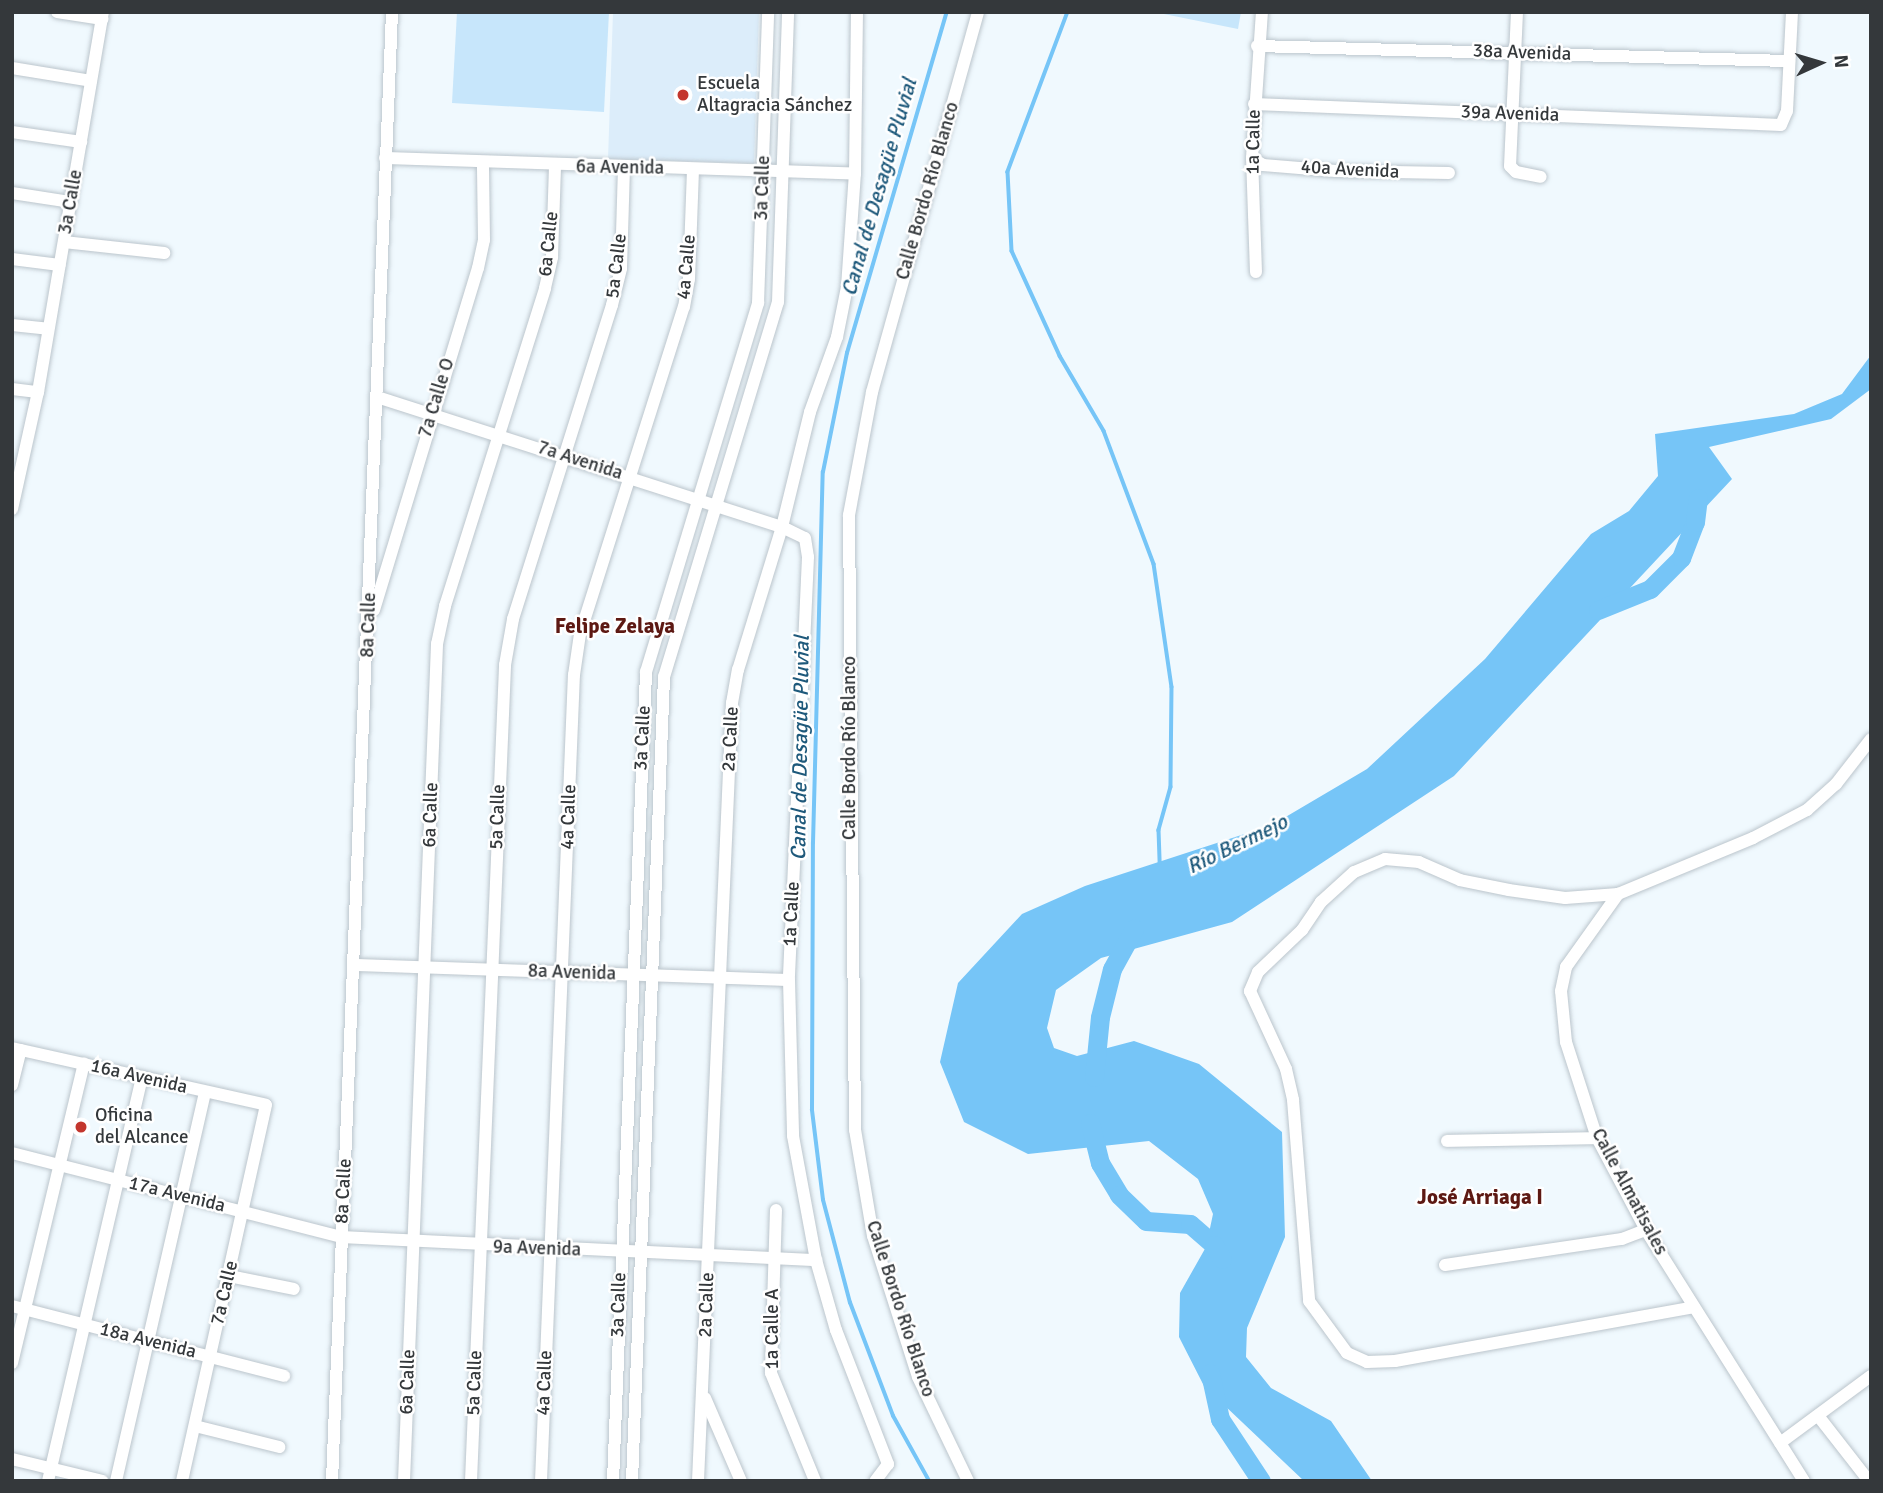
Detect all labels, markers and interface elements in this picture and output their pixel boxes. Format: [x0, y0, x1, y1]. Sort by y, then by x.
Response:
north arrow [1785, 28, 1855, 98]
street label: 38a Avenida [1472, 40, 1572, 66]
text: N [1829, 54, 1853, 69]
place label: Escuela Altagracia Sánchez [697, 73, 852, 117]
water label: Canal de Desagüe Pluvial [836, 75, 922, 299]
marker: Escuela Altagracia Sánchez [675, 87, 691, 103]
street label: Calle Bordo Río Blanco [892, 99, 964, 283]
street label: 39a Avenida [1460, 101, 1560, 127]
street label: 1a Calle [1242, 109, 1266, 175]
street label: 3a Calle [750, 155, 776, 221]
street label: 6a Avenida [576, 156, 664, 180]
street label: 40a Avenida [1300, 156, 1400, 184]
street label: 3a Calle [54, 168, 88, 236]
street label: 6a Calle [534, 210, 564, 278]
street label: 5a Calle [602, 232, 632, 300]
street label: 4a Calle [673, 233, 701, 301]
street label: 7a Calle O [414, 355, 460, 441]
street label: 7a Avenida [534, 436, 626, 486]
street label: 8a Calle [356, 592, 382, 658]
district label: Felipe Zelaya [555, 613, 675, 639]
water label: Canal de Desagüe Pluvial [785, 635, 815, 861]
street label: Calle Bordo Río Blanco [839, 656, 861, 840]
street label: 3a Calle [630, 705, 656, 771]
street label: 2a Calle [718, 706, 744, 772]
street label: 6a Calle [418, 782, 444, 848]
street label: 5a Calle [485, 784, 511, 850]
street label: 4a Calle [556, 784, 582, 850]
water label: Río Bermejo [1183, 809, 1291, 879]
street label: 1a Calle [779, 881, 805, 947]
street label: 8a Avenida [527, 960, 617, 986]
street label: 16a Avenida [88, 1055, 190, 1099]
place label: Oficina del Alcance [95, 1105, 188, 1149]
marker: Oficina del Alcance [73, 1119, 89, 1135]
street label: Calle Almatisales [1586, 1125, 1672, 1259]
street label: 8a Calle [331, 1158, 357, 1224]
street label: 17a Avenida [126, 1172, 228, 1218]
district label: José Arriaga I [1417, 1184, 1543, 1210]
street label: Calle Bordo Río Blanco [861, 1218, 939, 1400]
street label: 9a Avenida [492, 1236, 582, 1262]
street label: 7a Calle [207, 1259, 243, 1327]
street label: 3a Calle [606, 1272, 632, 1338]
street label: 2a Calle [694, 1272, 720, 1338]
street label: 1a Calle A [762, 1288, 784, 1370]
street label: 18a Avenida [97, 1318, 199, 1364]
street label: 6a Calle [395, 1349, 421, 1415]
street label: 5a Calle [462, 1350, 488, 1416]
street label: 4a Calle [532, 1350, 558, 1416]

